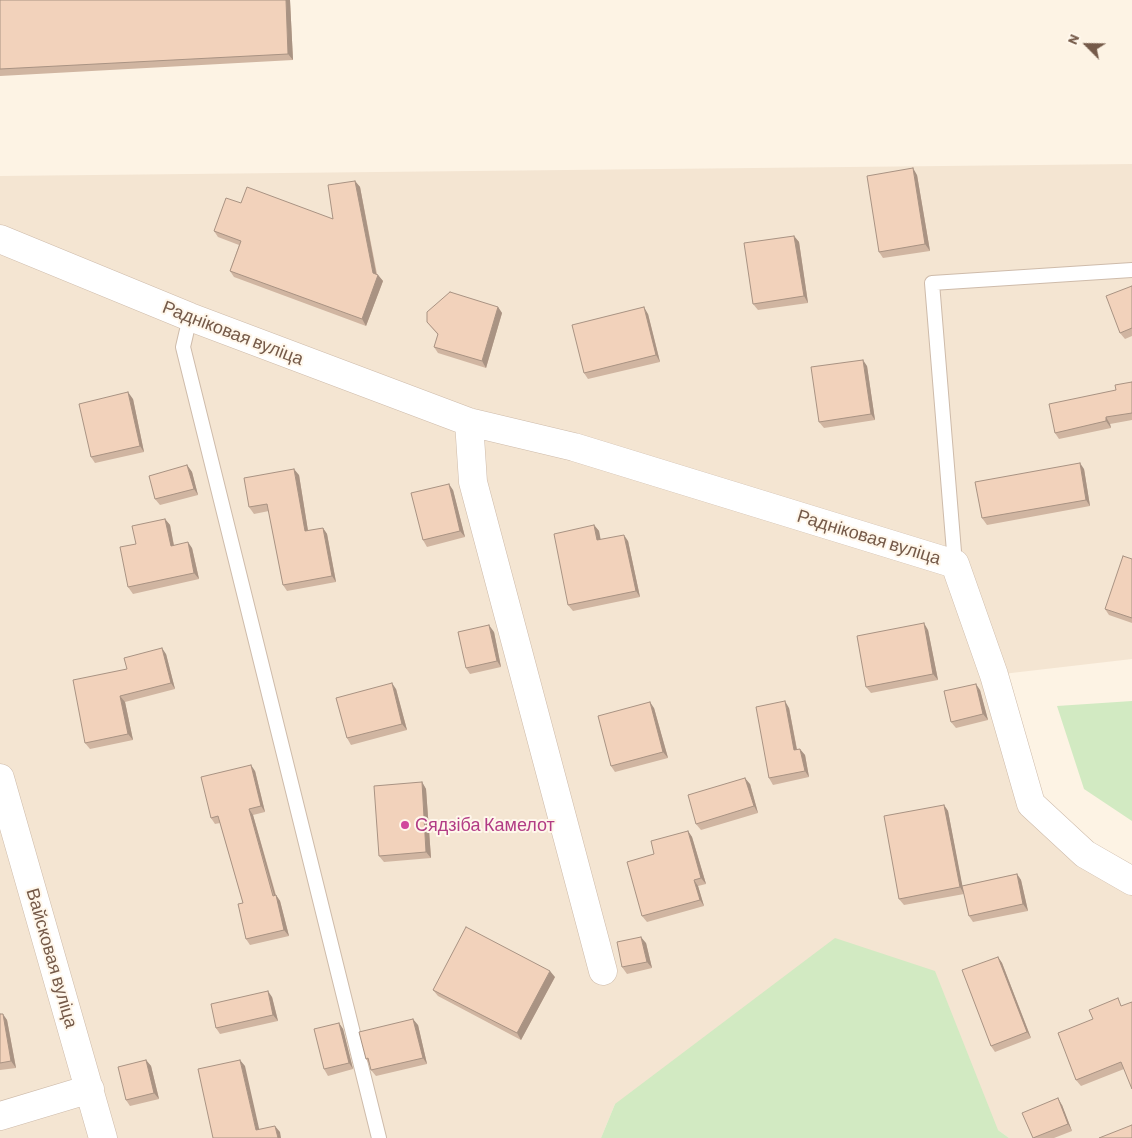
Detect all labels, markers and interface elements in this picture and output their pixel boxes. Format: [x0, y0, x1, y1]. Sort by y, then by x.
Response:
north arrow [1062, 20, 1112, 70]
text: N [1063, 31, 1082, 47]
street label: Радніковая вуліца [159, 296, 307, 370]
street label: Радніковая вуліца [794, 505, 944, 569]
place label: Сядзіба Камелот [415, 814, 555, 836]
marker: Сядзіба Камелот [399, 819, 411, 831]
street label: Вайсковая вуліца [22, 886, 82, 1030]

